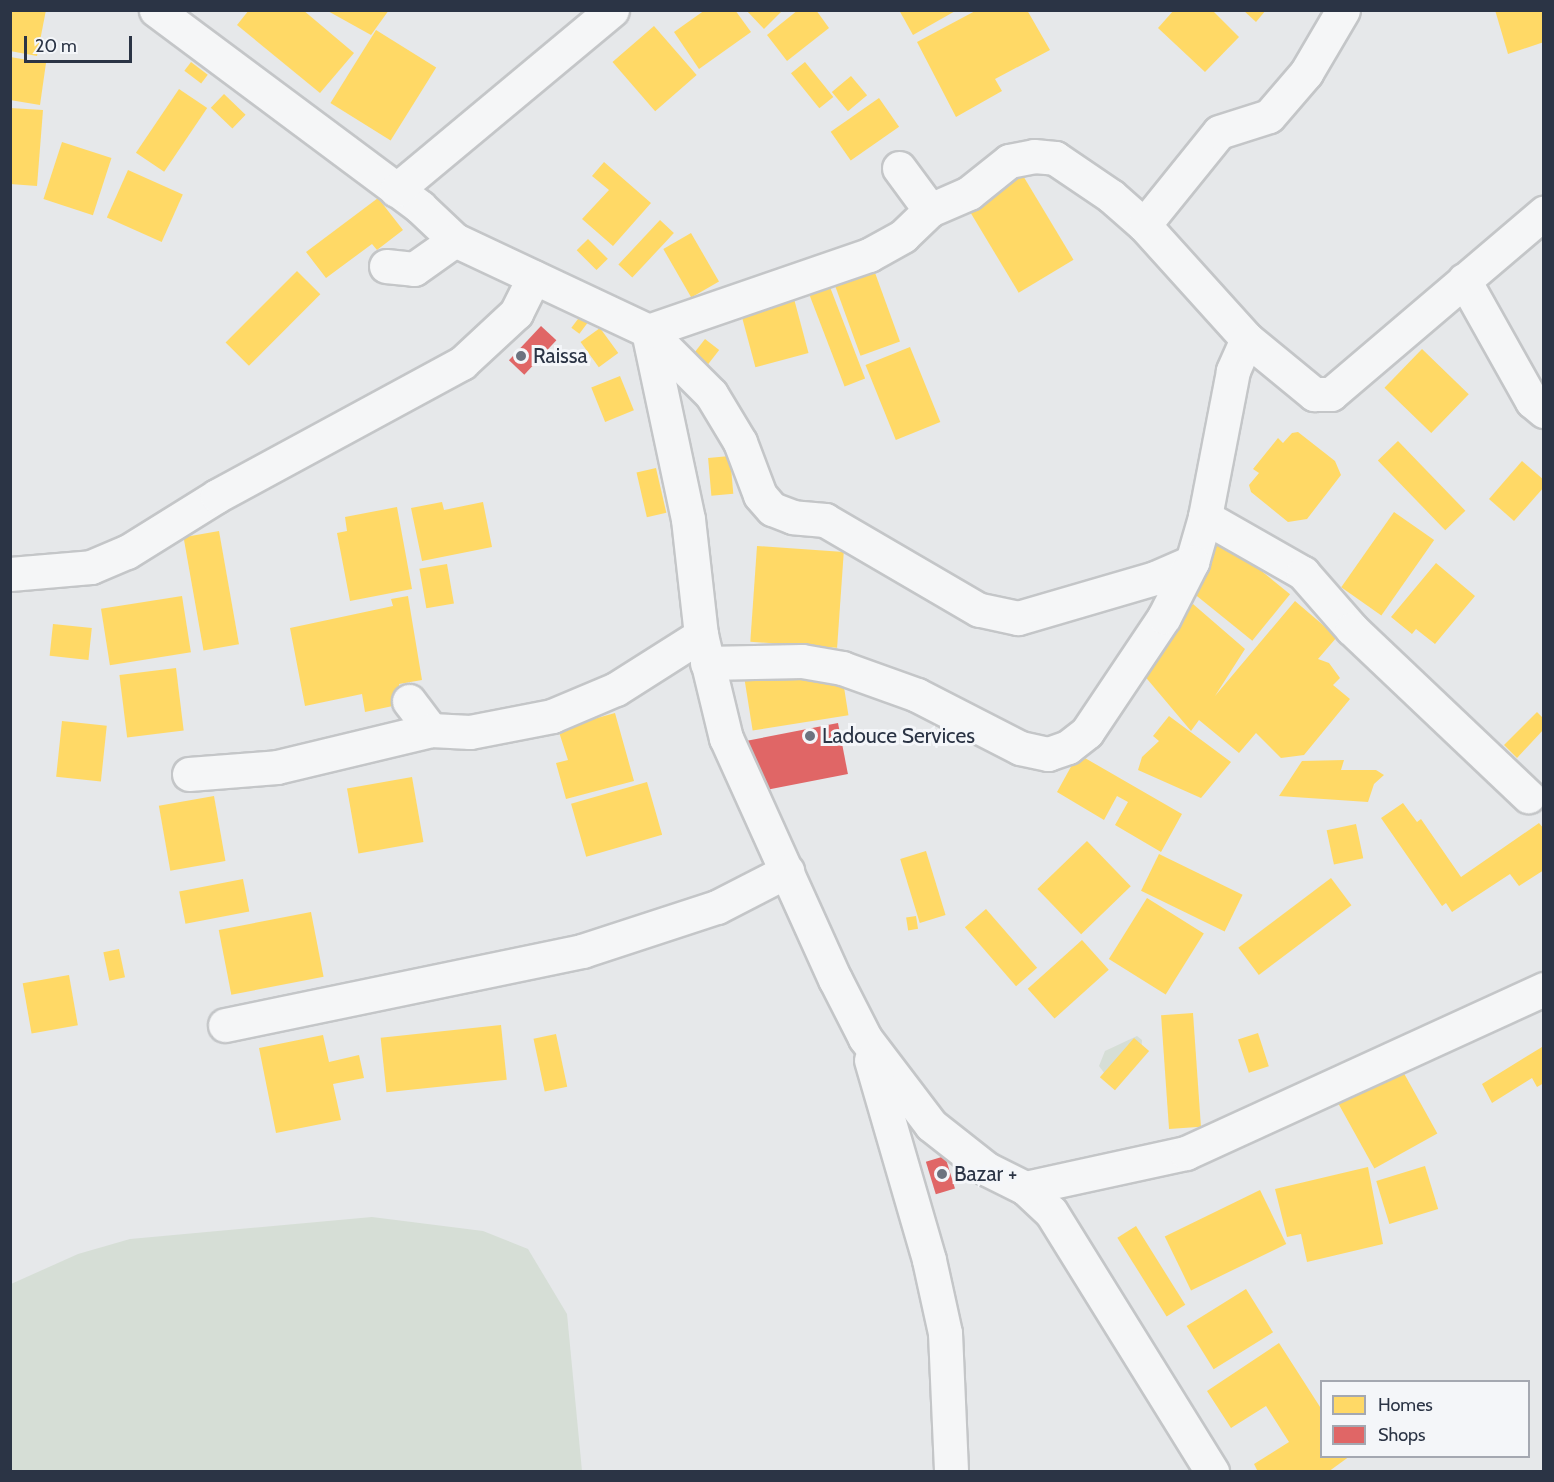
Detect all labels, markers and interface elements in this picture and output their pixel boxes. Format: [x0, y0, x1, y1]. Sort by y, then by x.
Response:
scale bar [27, 24, 135, 62]
text: 20 m [35, 35, 77, 57]
place label: Raissa [533, 343, 588, 369]
marker: Raissa [514, 349, 528, 363]
place label: Ladouce Services [822, 723, 975, 749]
marker: Ladouce Services [803, 729, 817, 743]
place label: Bazar + [954, 1161, 1017, 1187]
marker: Bazar + [935, 1167, 949, 1181]
legend [1320, 1380, 1530, 1458]
text: Homes [1378, 1394, 1433, 1416]
text: Shops [1378, 1424, 1426, 1446]

